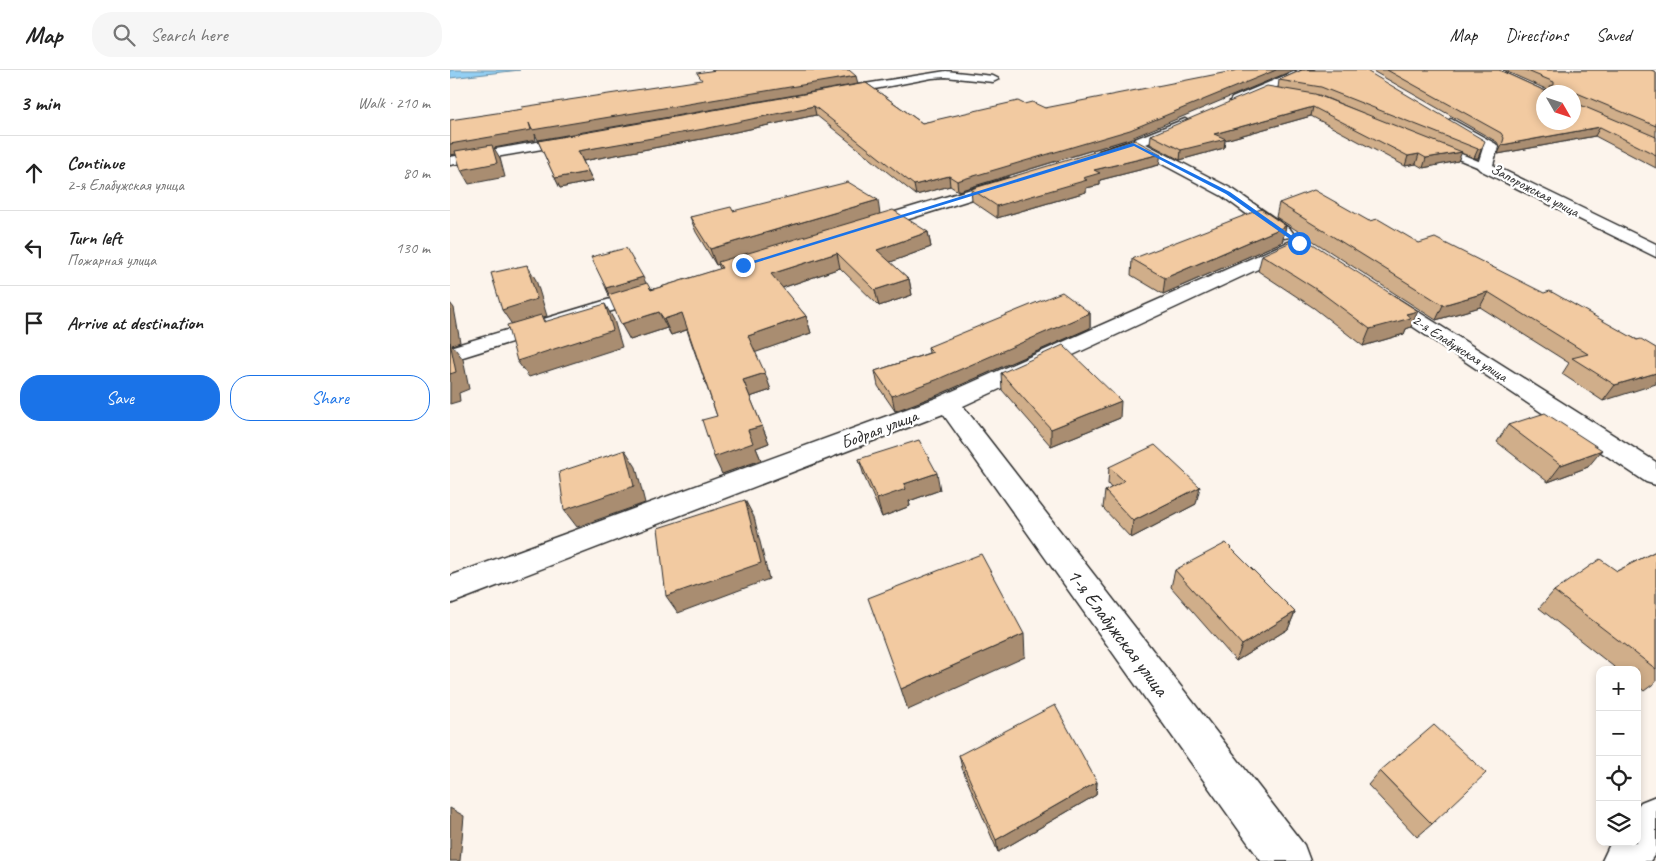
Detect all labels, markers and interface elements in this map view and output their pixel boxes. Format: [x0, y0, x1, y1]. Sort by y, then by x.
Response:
search box [92, 12, 442, 57]
text: Map [25, 20, 62, 50]
icon: search [110, 21, 138, 49]
text: Search here [150, 23, 228, 47]
text: Map [1450, 24, 1477, 46]
text: Directions [1505, 24, 1568, 46]
text: Saved [1596, 24, 1631, 46]
north arrow [1536, 85, 1581, 130]
text: 3 min [20, 90, 60, 116]
text: Walk · 210 m [358, 93, 430, 113]
text: Continue [67, 151, 124, 175]
icon: ahead [20, 159, 48, 187]
street label: Запорожская улица [1487, 159, 1583, 222]
text: 80 m [403, 163, 430, 183]
text: 2-я Елабужская улица [67, 175, 184, 195]
text: Turn left [67, 226, 122, 250]
route start [1288, 232, 1311, 255]
icon: left [20, 234, 48, 262]
text: 130 m [396, 238, 430, 258]
text: Пожарная улица [67, 250, 156, 270]
route end [732, 254, 755, 277]
icon: arrive [20, 309, 48, 337]
text: Arrive at destination [67, 311, 203, 335]
street label: 2-я Елабужская улица [1409, 311, 1512, 387]
button: Save [20, 375, 220, 421]
button: Share [230, 375, 430, 421]
street label: Бодрая улица [837, 404, 922, 454]
street label: 1-я Елабужская улица [1061, 563, 1175, 702]
map controls [1596, 666, 1641, 846]
button: + [1596, 666, 1641, 711]
button: − [1596, 711, 1641, 756]
button: locate [1596, 756, 1641, 801]
button: layers [1596, 801, 1641, 846]

